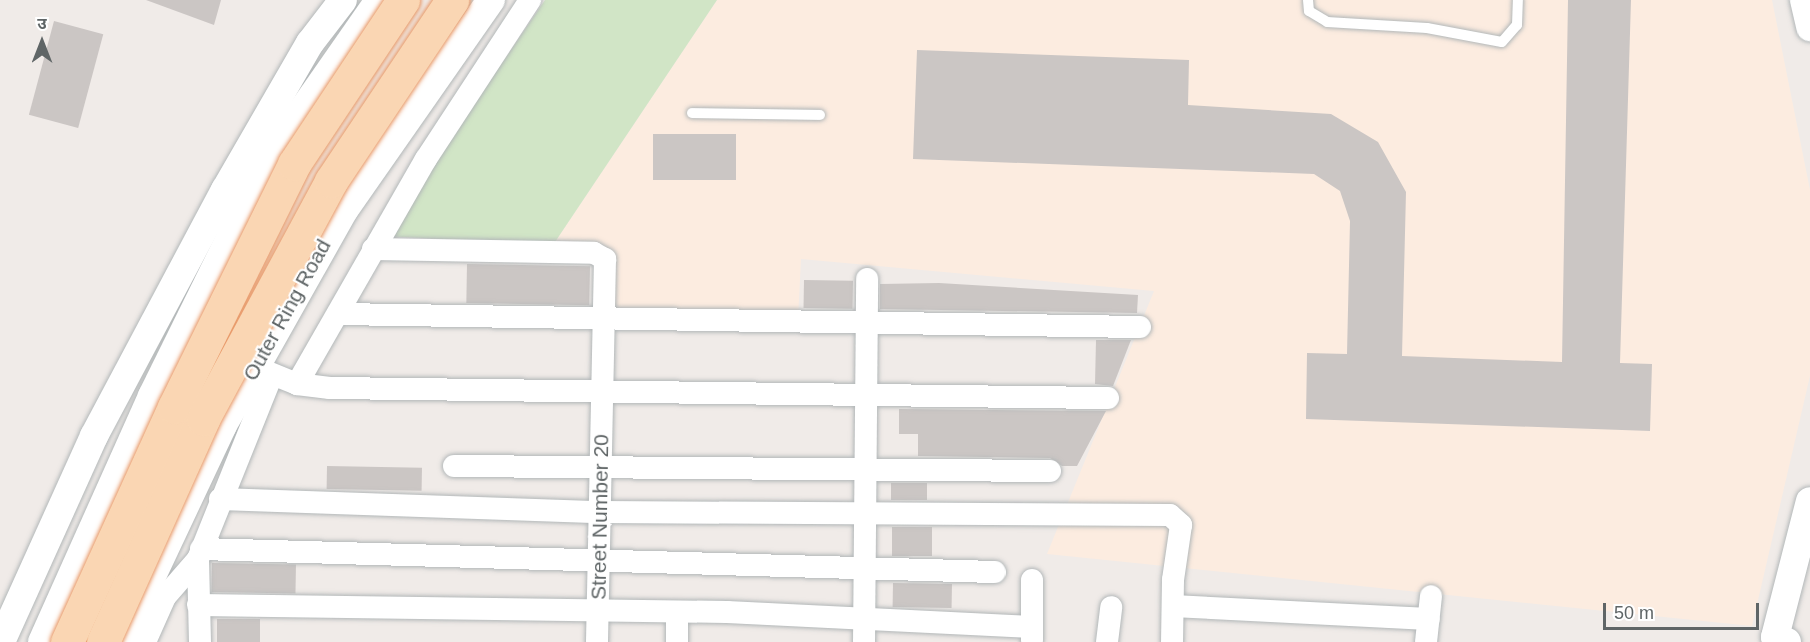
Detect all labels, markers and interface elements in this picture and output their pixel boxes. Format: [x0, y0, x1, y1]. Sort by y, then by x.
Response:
north arrow [12, 12, 72, 72]
text: उ [37, 15, 47, 32]
street label: Outer Ring Road [238, 235, 336, 385]
street label: Street Number 20 [586, 434, 614, 600]
scale bar [1606, 591, 1762, 629]
text: 50 m [1614, 603, 1654, 623]

